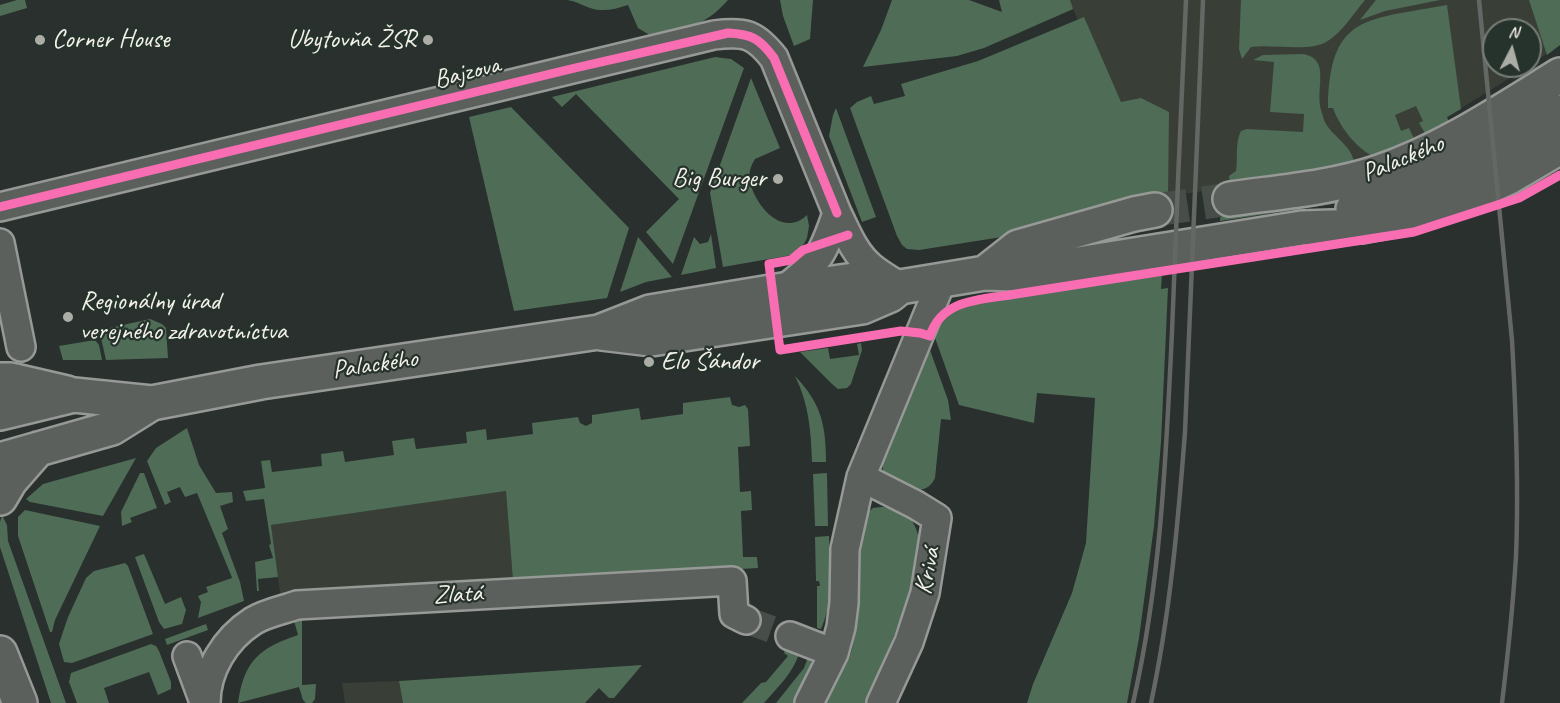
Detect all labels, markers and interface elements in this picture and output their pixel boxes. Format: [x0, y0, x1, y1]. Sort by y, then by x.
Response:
north arrow [1482, 18, 1542, 78]
text: N [1508, 22, 1520, 43]
place label: Corner House [52, 24, 169, 56]
place label: Ubytovňa ŽSR [288, 24, 416, 56]
marker: Corner House [33, 33, 47, 47]
marker: Ubytovňa ŽSR [421, 33, 435, 47]
street label: Bajzova [431, 50, 503, 96]
street label: Palackého [1358, 129, 1448, 189]
place label: Big Burger [672, 163, 766, 195]
marker: Big Burger [771, 172, 785, 186]
place label: Regionálny úrad verejného zdravotníctva [80, 286, 287, 348]
marker: Regionálny úrad verejného zdravotníctva [61, 310, 75, 324]
street label: Palackého [330, 344, 420, 386]
place label: Elo Šándor [661, 346, 759, 378]
marker: Elo Šándor [642, 355, 656, 369]
street label: Krivá [908, 545, 948, 597]
street label: Zlatá [433, 578, 483, 612]

